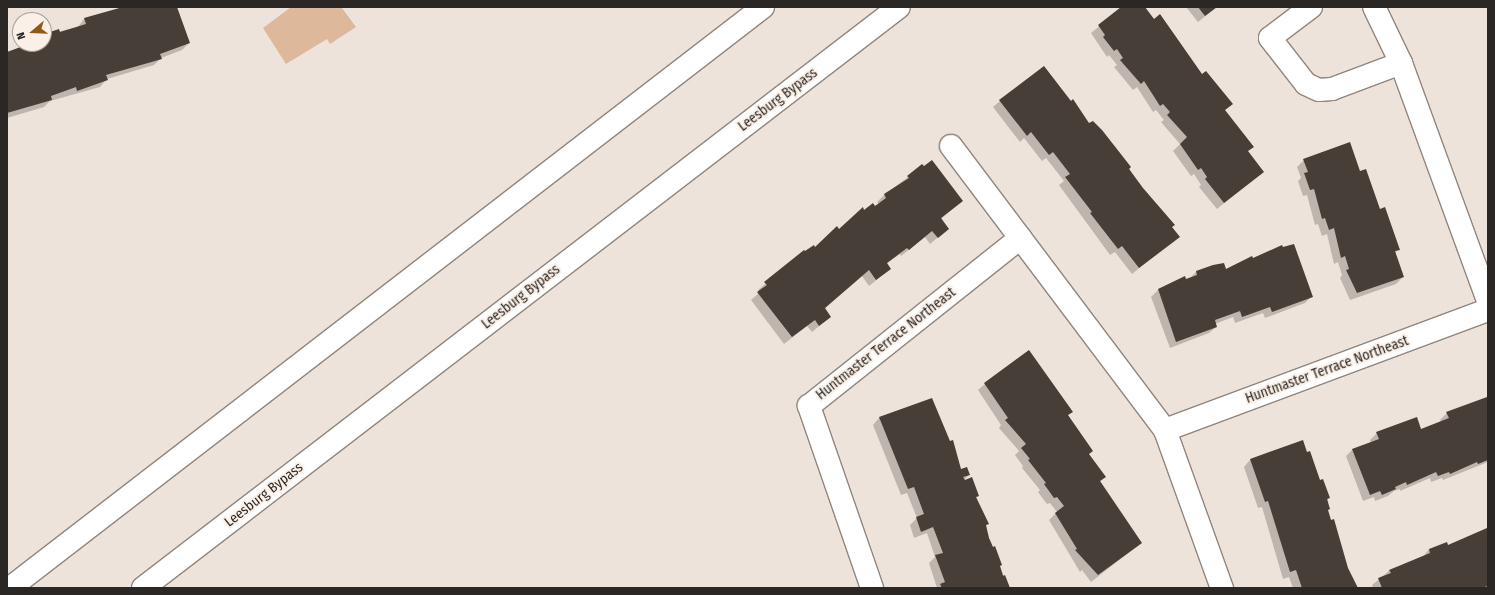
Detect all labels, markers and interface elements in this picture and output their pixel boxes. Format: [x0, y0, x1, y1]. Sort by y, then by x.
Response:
north arrow [12, 12, 52, 52]
text: N [14, 31, 28, 41]
street label: Leesburg Bypass [735, 65, 821, 135]
street label: Leesburg Bypass [478, 261, 564, 333]
street label: Huntmaster Terrace Northeast [813, 284, 959, 404]
street label: Huntmaster Terrace Northeast [1243, 333, 1411, 407]
street label: Leesburg Bypass [221, 459, 307, 531]

